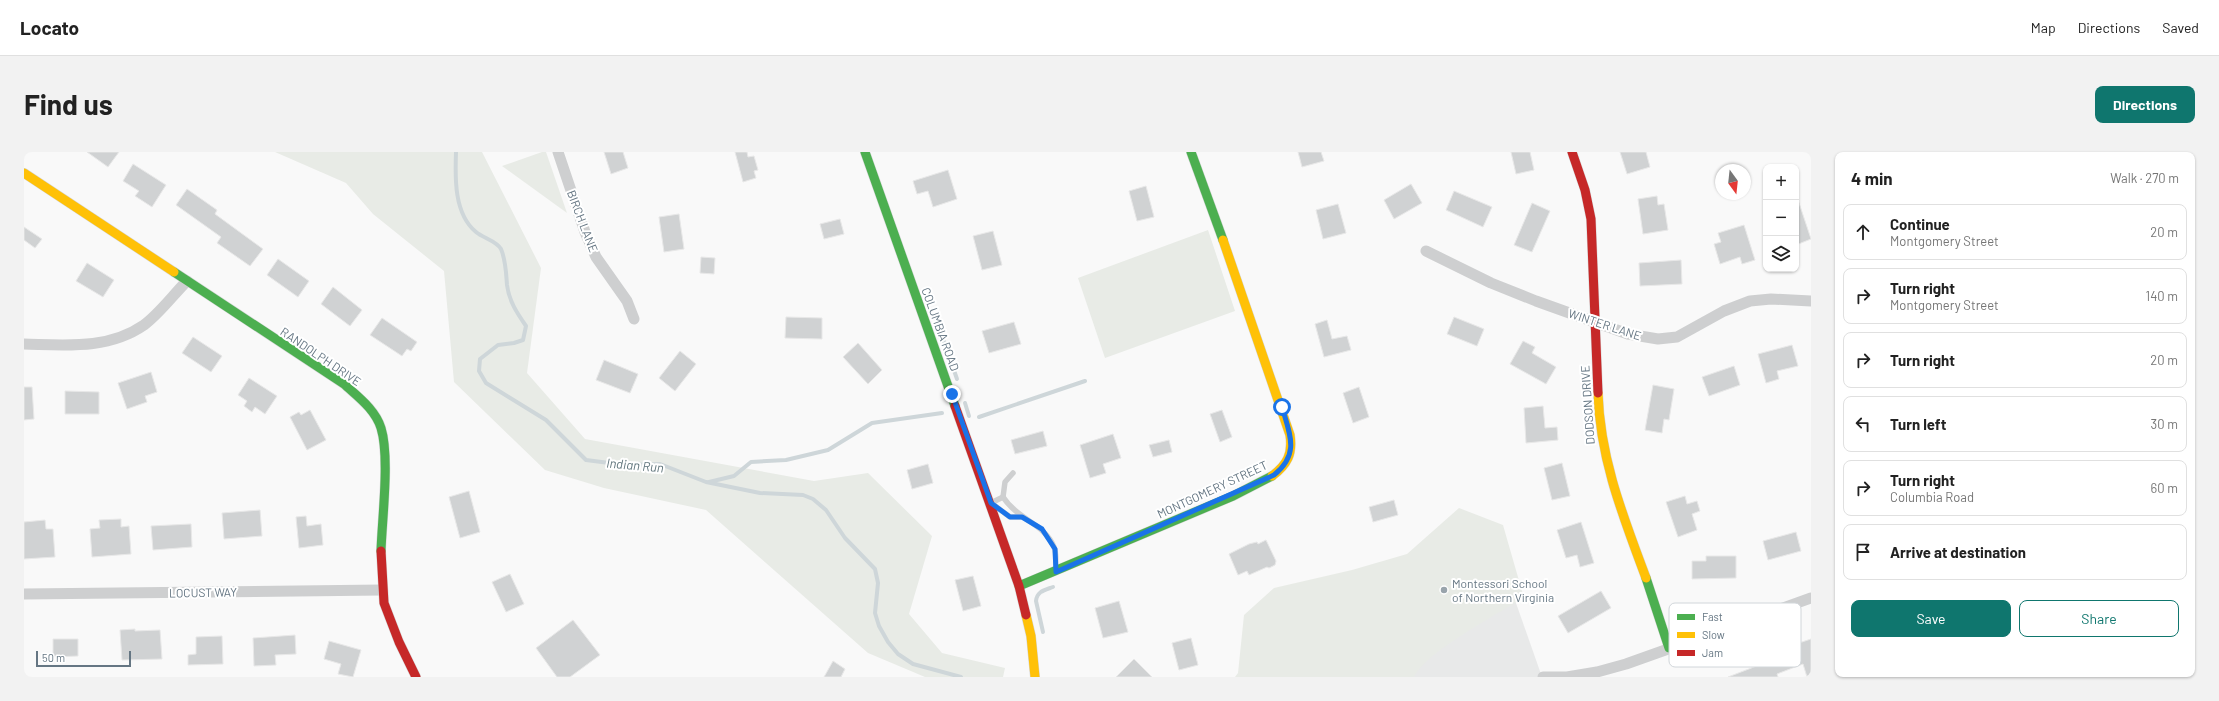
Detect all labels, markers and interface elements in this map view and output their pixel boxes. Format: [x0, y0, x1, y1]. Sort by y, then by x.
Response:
text: Locato [20, 16, 79, 39]
text: Map [2031, 19, 2056, 36]
text: Directions [2078, 19, 2140, 36]
text: Saved [2162, 19, 2199, 36]
button: Directions [2095, 86, 2195, 123]
text: Find us [24, 87, 113, 121]
north arrow [1715, 164, 1751, 200]
map controls [1763, 164, 1799, 272]
button: + [1763, 164, 1799, 200]
text: 4 min [1851, 168, 1893, 188]
text: Walk · 270 m [2110, 170, 2179, 186]
street label: BIRCH LANE [565, 188, 601, 254]
button: − [1763, 200, 1799, 236]
text: Continue [1890, 215, 1950, 233]
icon: ahead [1852, 221, 1874, 243]
text: 20 m [2150, 224, 2178, 240]
text: Montgomery Street [1890, 233, 1999, 249]
button: layers [1763, 236, 1799, 272]
text: Turn right [1890, 279, 1955, 297]
street label: COLUMBIA ROAD [919, 285, 963, 373]
icon: right [1852, 285, 1874, 307]
text: 140 m [2146, 288, 2178, 304]
text: Montgomery Street [1890, 297, 1999, 313]
street label: WINTER LANE [1567, 306, 1643, 342]
street label: RANDOLPH DRIVE [278, 324, 364, 388]
icon: right [1852, 349, 1874, 371]
text: Turn right [1890, 351, 1955, 369]
text: 20 m [2150, 352, 2178, 368]
street label: DODSON DRIVE [1577, 365, 1597, 445]
route end [943, 385, 961, 403]
route start [1273, 398, 1291, 416]
icon: left [1852, 413, 1874, 435]
text: Turn left [1890, 415, 1946, 433]
text: 30 m [2151, 416, 2178, 432]
water label: Indian Run [606, 455, 665, 475]
street label: MONTGOMERY STREET [1155, 457, 1269, 521]
text: Turn right [1890, 471, 1955, 489]
icon: right [1852, 477, 1874, 499]
text: 60 m [2151, 480, 2178, 496]
text: Columbia Road [1890, 489, 1974, 505]
icon: arrive [1852, 541, 1874, 563]
text: Arrive at destination [1890, 543, 2026, 561]
place label: Montessori School of Northern Virginia [1452, 576, 1554, 604]
street label: LOCUST WAY [169, 584, 237, 600]
marker: Montessori School of Northern Virginia [1439, 585, 1449, 595]
button: Save [1851, 600, 2011, 637]
button: Share [2019, 600, 2179, 637]
legend [1669, 603, 1801, 667]
text: Fast [1702, 610, 1723, 623]
text: Slow [1702, 628, 1725, 641]
text: Jam [1702, 646, 1723, 659]
scale bar [36, 649, 131, 668]
text: 50 m [42, 651, 65, 664]

